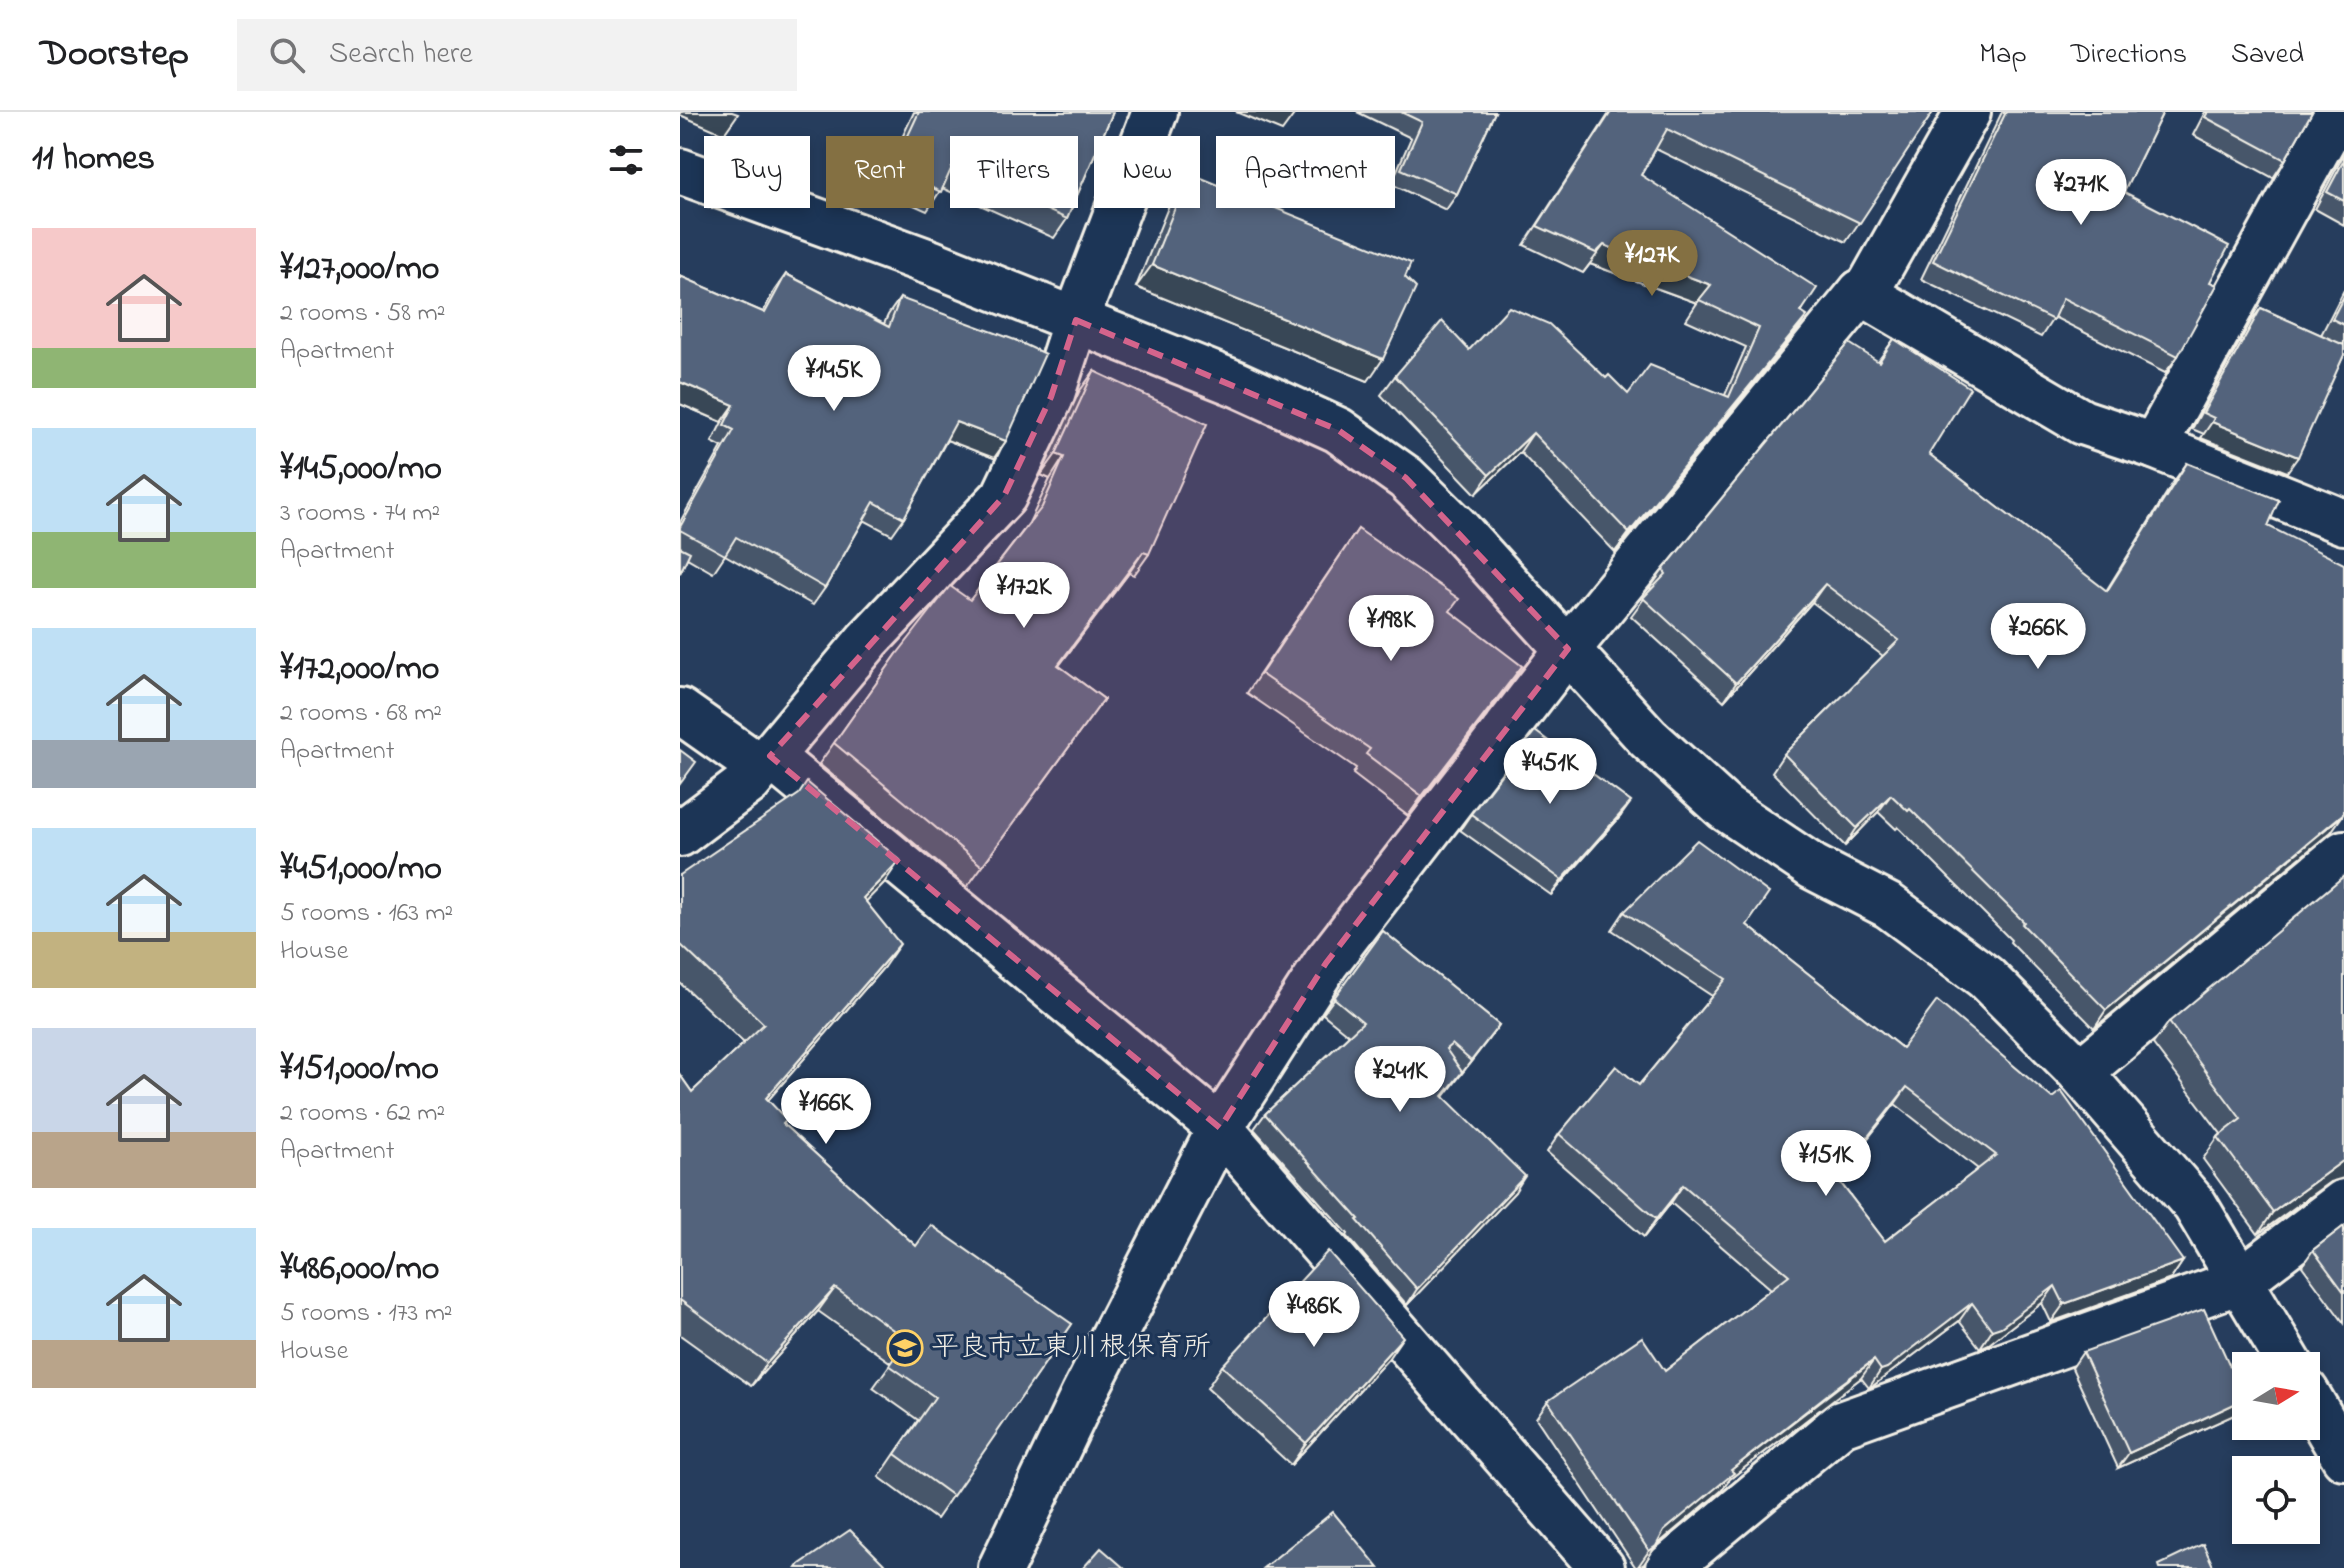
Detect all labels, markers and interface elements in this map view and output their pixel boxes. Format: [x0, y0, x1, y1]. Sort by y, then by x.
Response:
search box [237, 19, 797, 91]
text: Doorstep [40, 27, 189, 83]
icon: search [265, 33, 309, 77]
text: Search here [329, 33, 473, 77]
text: Map [1979, 35, 2027, 76]
text: Directions [2071, 35, 2187, 76]
text: Saved [2231, 35, 2304, 76]
text: 11 homes [32, 135, 155, 185]
chip: Buy [704, 136, 810, 208]
chip: Rent [826, 136, 934, 208]
chip: Filters [950, 136, 1078, 208]
chip: New [1094, 136, 1200, 208]
chip: Apartment [1216, 136, 1395, 208]
icon: filters [604, 138, 648, 182]
pin: ¥271K [2025, 159, 2137, 227]
text: ¥271K [2054, 166, 2108, 204]
pin: ¥127K [1596, 230, 1708, 298]
text: ¥127K [1625, 237, 1679, 275]
text: ¥127,000/mo [280, 245, 440, 295]
icon: home [96, 260, 192, 356]
text: 2 rooms · 58 m² [280, 295, 446, 333]
text: Apartment [280, 333, 394, 371]
pin: ¥145K [778, 345, 890, 413]
text: ¥145K [806, 352, 862, 390]
text: ¥145,000/mo [280, 445, 442, 495]
icon: home [96, 460, 192, 556]
text: 3 rooms · 74 m² [280, 495, 440, 533]
text: Apartment [280, 533, 394, 571]
pin: ¥172K [968, 562, 1080, 630]
text: ¥172K [997, 569, 1051, 607]
pin: ¥198K [1335, 595, 1447, 663]
text: ¥198K [1367, 602, 1415, 640]
pin: ¥266K [1982, 603, 2094, 671]
text: ¥266K [2009, 610, 2067, 648]
text: ¥172,000/mo [280, 645, 440, 695]
icon: home [96, 660, 192, 756]
text: 2 rooms · 68 m² [280, 695, 442, 733]
text: Apartment [280, 733, 394, 771]
pin: ¥451K [1494, 738, 1606, 806]
text: ¥451K [1522, 745, 1578, 783]
text: ¥451,000/mo [280, 845, 442, 895]
icon: home [96, 860, 192, 956]
text: 5 rooms · 163 m² [280, 895, 453, 933]
text: House [280, 933, 348, 971]
text: ¥151,000/mo [280, 1045, 439, 1095]
pin: ¥241K [1344, 1046, 1456, 1114]
text: ¥241K [1373, 1053, 1427, 1091]
icon: home [96, 1060, 192, 1156]
pin: ¥166K [770, 1078, 882, 1146]
text: ¥166K [799, 1085, 853, 1123]
text: 2 rooms · 62 m² [280, 1095, 445, 1133]
pin: ¥151K [1770, 1130, 1882, 1198]
text: Apartment [280, 1133, 394, 1171]
text: ¥151K [1799, 1137, 1853, 1175]
text: ¥486,000/mo [280, 1245, 440, 1295]
icon: home [96, 1260, 192, 1356]
pin: ¥486K [1258, 1281, 1370, 1349]
text: ¥486K [1287, 1288, 1341, 1326]
text: 5 rooms · 173 m² [280, 1295, 453, 1333]
place label: 平良市立東川根保育所 [931, 1328, 1211, 1369]
school or university icon: 平良市立東川根保育所 [886, 1329, 924, 1367]
text: House [280, 1333, 348, 1371]
north arrow [2232, 1352, 2320, 1440]
map controls [2232, 1352, 2320, 1544]
button: locate [2232, 1456, 2320, 1544]

